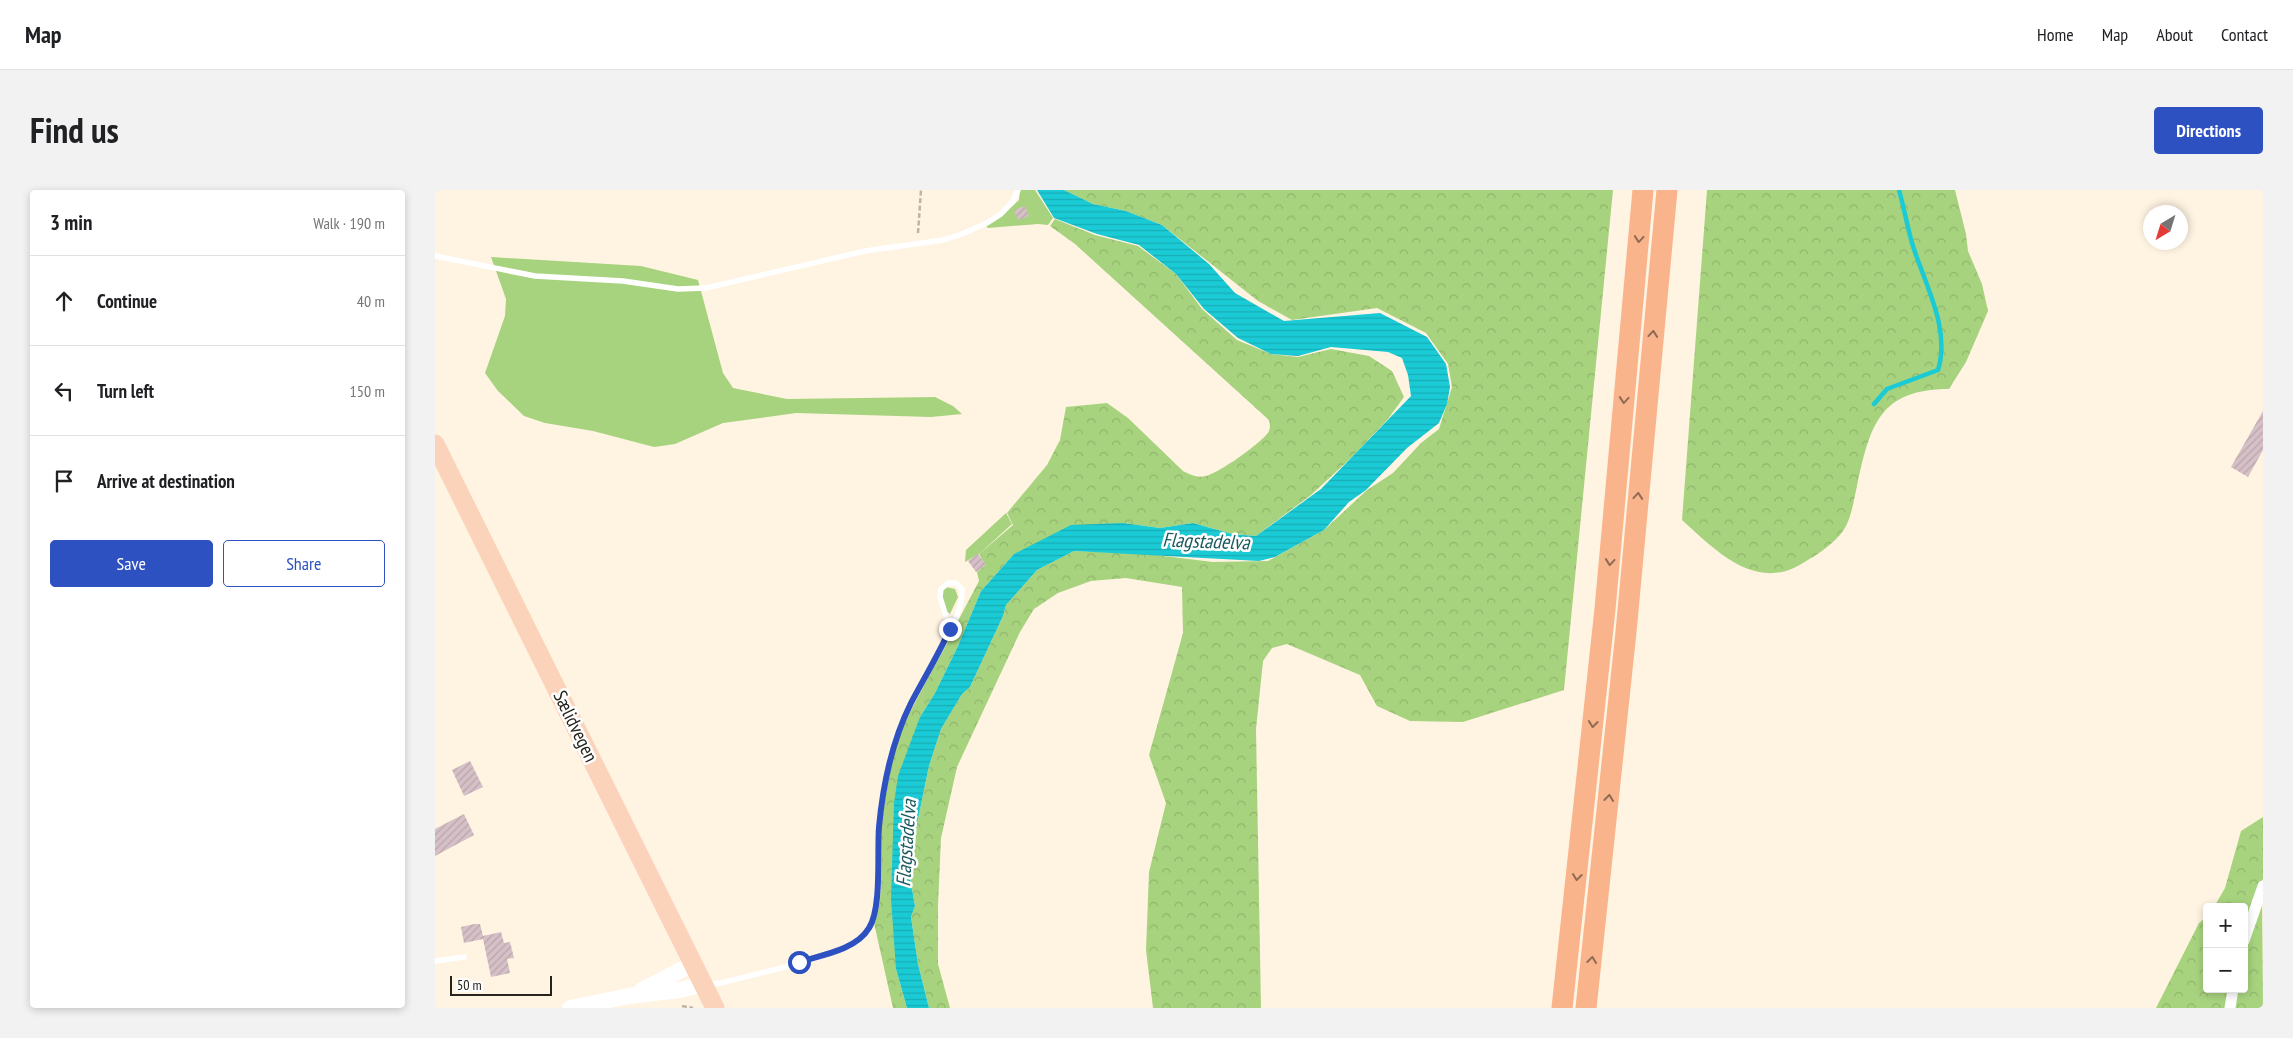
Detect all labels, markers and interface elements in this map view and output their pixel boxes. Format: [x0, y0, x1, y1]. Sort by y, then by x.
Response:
text: Map [25, 19, 62, 50]
text: Home [2037, 23, 2074, 46]
text: Map [2102, 23, 2128, 46]
text: About [2156, 23, 2193, 46]
text: Contact [2221, 23, 2268, 46]
text: Find us [30, 107, 119, 153]
button: Directions [2154, 107, 2263, 154]
north arrow [2143, 205, 2188, 250]
text: 3 min [50, 209, 92, 236]
text: Walk · 190 m [313, 213, 385, 233]
one-way arrow [1634, 235, 1645, 243]
icon: ahead [50, 287, 78, 315]
text: Continue [97, 289, 157, 313]
text: 40 m [357, 291, 385, 311]
one-way arrow [1648, 330, 1659, 338]
icon: left [50, 377, 78, 405]
text: Turn left [97, 379, 154, 403]
text: 150 m [350, 381, 385, 401]
one-way arrow [1619, 397, 1630, 405]
icon: arrive [50, 467, 78, 495]
text: Arrive at destination [97, 469, 235, 493]
one-way arrow [1633, 492, 1644, 500]
water label: Flagstadelva [1162, 526, 1251, 556]
button: Save [50, 540, 213, 587]
button: Share [223, 540, 385, 587]
one-way arrow [1604, 559, 1615, 567]
route end [939, 618, 962, 641]
street label: Sælidvegen [548, 686, 604, 766]
one-way arrow [1588, 720, 1599, 728]
one-way arrow [1603, 794, 1614, 802]
water label: Flagstadelva [890, 798, 922, 887]
one-way arrow [1572, 873, 1583, 881]
map controls [2203, 903, 2248, 993]
button: + [2203, 903, 2248, 948]
button: − [2203, 948, 2248, 993]
route start [788, 951, 811, 974]
one-way arrow [1586, 955, 1597, 963]
scale bar [450, 973, 553, 996]
text: 50 m [457, 976, 482, 994]

